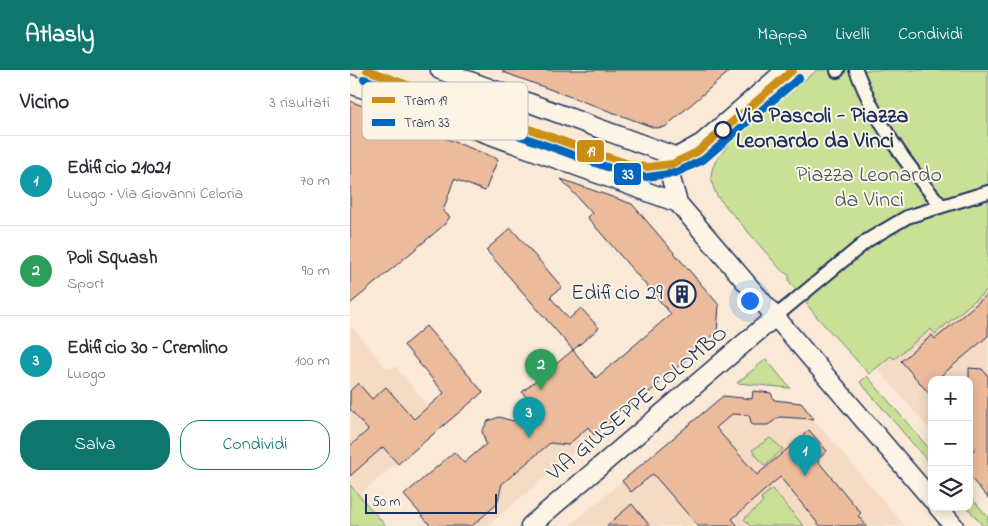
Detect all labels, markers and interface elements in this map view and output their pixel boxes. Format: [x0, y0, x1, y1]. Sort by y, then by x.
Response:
text: Atlasly [25, 18, 94, 53]
text: Mappa [757, 22, 807, 48]
text: Livelli [835, 22, 870, 48]
text: Condividi [898, 22, 963, 48]
legend [362, 82, 528, 140]
text: Vicino [20, 88, 69, 118]
text: 3 risultati [269, 91, 330, 115]
text: Tram 19 [404, 91, 448, 112]
place label: Via Pascoli - Piazza Leonardo da Vinci [735, 101, 908, 158]
text: Tram 33 [404, 113, 450, 134]
marker: Via Pascoli - Piazza Leonardo da Vinci [714, 121, 732, 139]
line badge: 19 [576, 139, 605, 163]
text: 19 [587, 142, 596, 163]
text: Edificio 21021 [67, 155, 171, 182]
park label: Piazza Leonardo da Vinci [796, 160, 942, 217]
line badge: 33 [613, 162, 642, 186]
text: 33 [621, 165, 634, 186]
text: 1 [33, 169, 39, 193]
text: 70 m [300, 169, 330, 193]
text: Luogo · Via Giovanni Celoria [67, 182, 243, 206]
text: Poli Squash [67, 245, 157, 272]
text: 2 [32, 259, 40, 283]
text: 90 m [302, 259, 330, 283]
text: Sport [67, 272, 105, 296]
place label: Edificio 29 [571, 278, 663, 310]
building icon: Edificio 29 [667, 279, 697, 309]
your location [737, 288, 763, 314]
street label: VIA GIUSEPPE COLOMBO [540, 319, 735, 490]
text: Edificio 30 – Cremlino [67, 335, 228, 362]
text: 3 [33, 349, 39, 373]
text: 100 m [295, 349, 330, 373]
pin: 2 [525, 349, 557, 390]
text: Luogo [67, 362, 106, 386]
map controls [928, 376, 973, 511]
button: + [928, 376, 973, 421]
pin: 3 [513, 397, 545, 438]
button: Salva [20, 420, 170, 470]
button: Condividi [180, 420, 330, 470]
button: − [928, 421, 973, 466]
pin: 1 [789, 435, 821, 476]
button: layers [928, 466, 973, 511]
scale bar [365, 491, 498, 514]
text: 50 m [372, 492, 400, 513]

